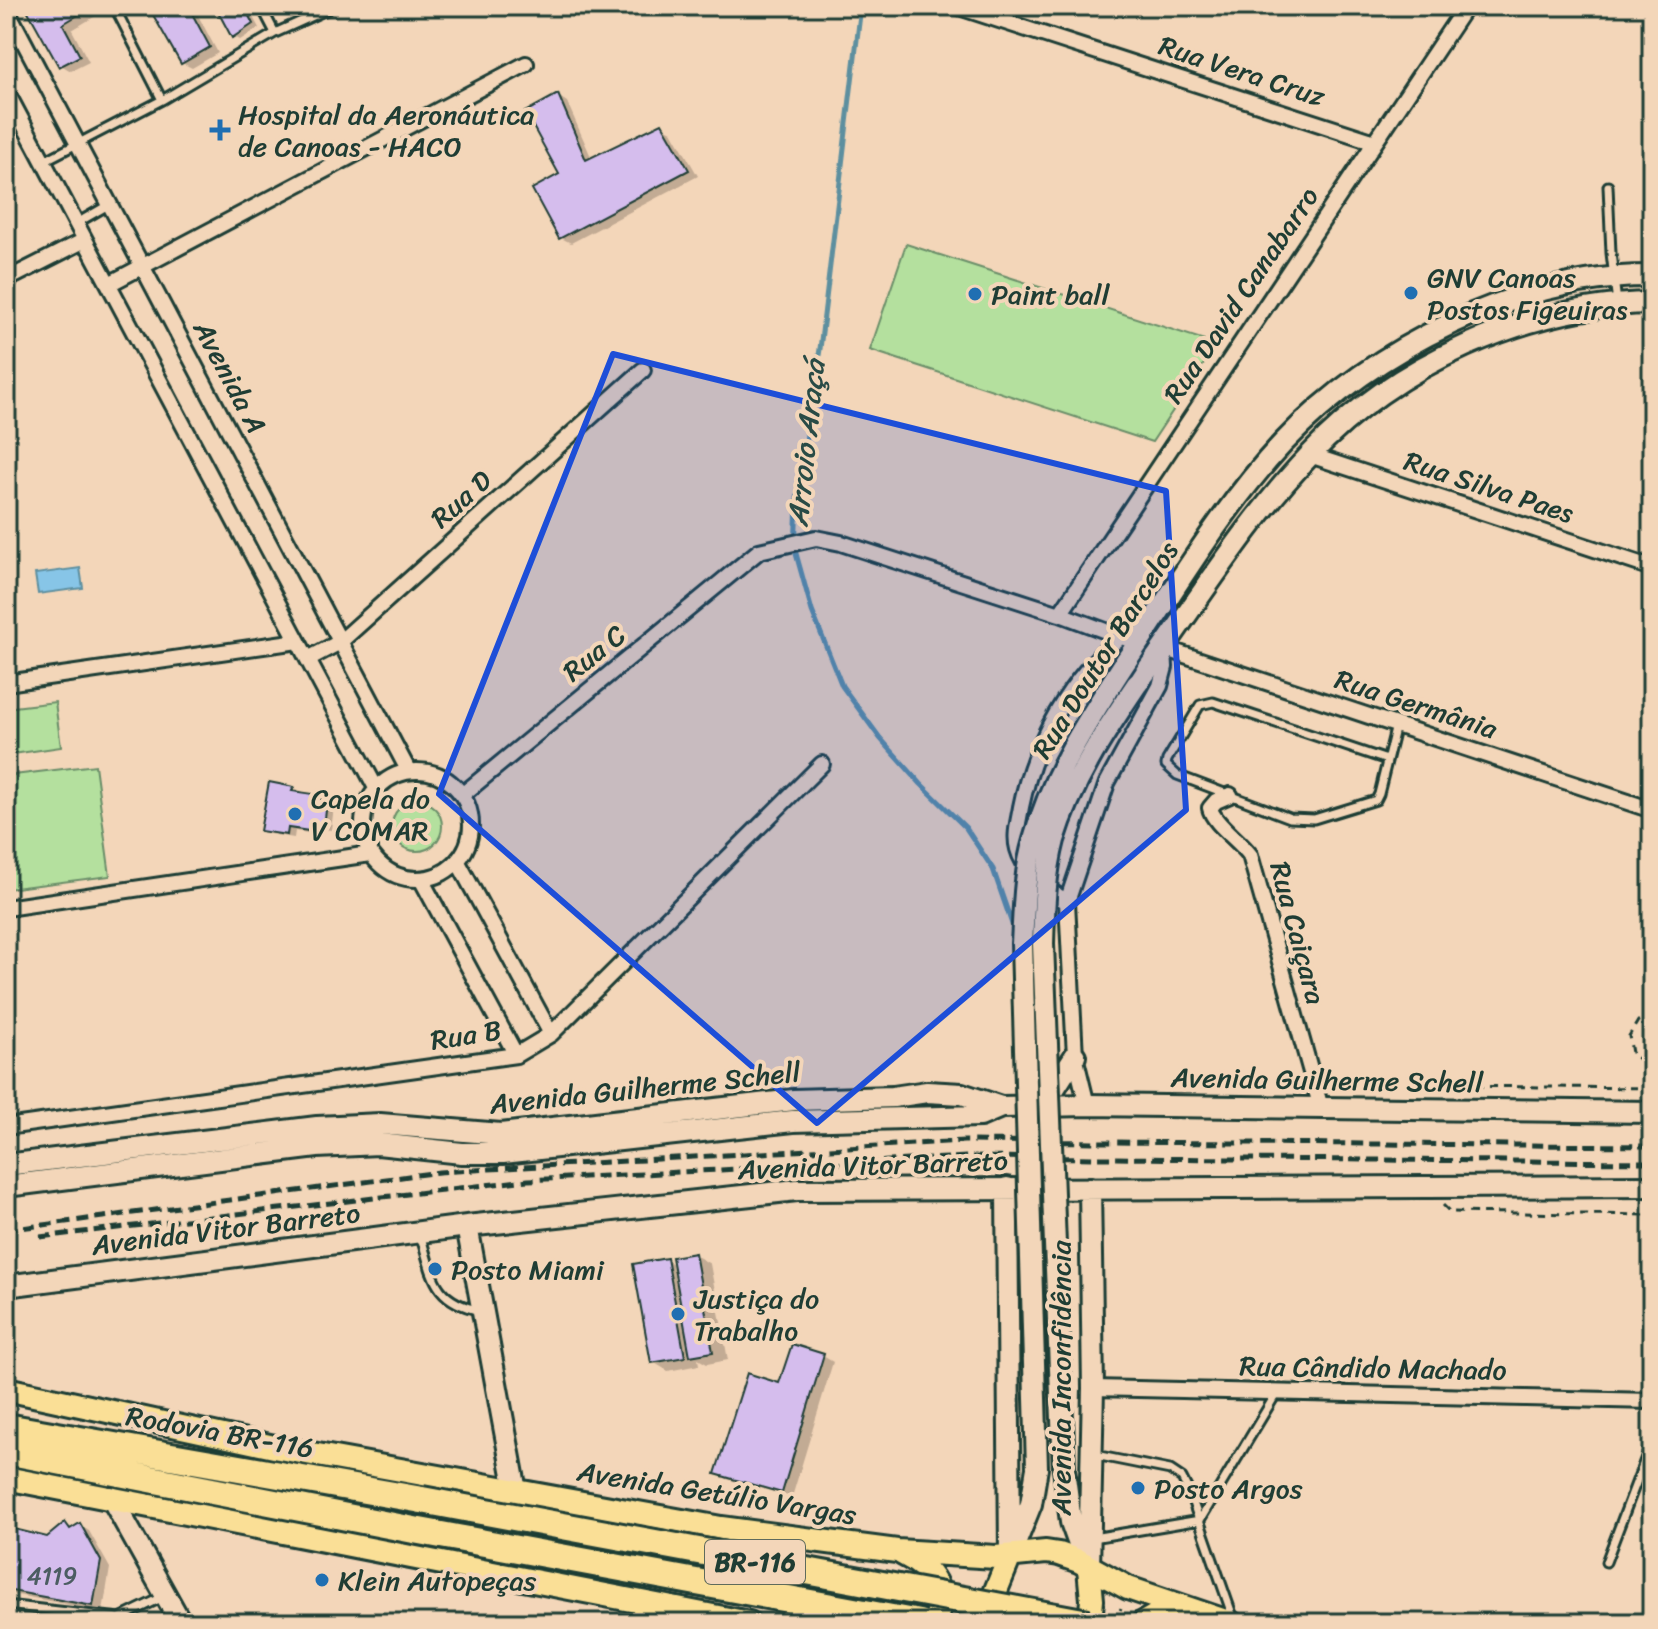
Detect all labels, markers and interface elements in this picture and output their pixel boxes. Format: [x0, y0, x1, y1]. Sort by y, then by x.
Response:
street label: Rua Vera Cruz [1152, 21, 1332, 121]
place label: Hospital da Aeronáutica de Canoas - HACO [238, 90, 534, 171]
marker: Hospital da Aeronáutica de Canoas - HACO [209, 119, 231, 141]
street label: Rua David Canabarro [1150, 176, 1332, 414]
place label: GNV Canoas Postos Figeuiras [1427, 253, 1628, 334]
place label: Paint ball [991, 270, 1110, 319]
marker: GNV Canoas Postos Figeuiras [1402, 284, 1420, 302]
marker: Paint ball [966, 285, 984, 303]
street label: Avenida A [179, 310, 281, 443]
water label: Arroio Araçá [770, 352, 842, 530]
street label: Rua Silva Paes [1398, 436, 1581, 538]
street label: Rua D [419, 457, 504, 541]
street label: Rua Doutor Barcelos [1018, 531, 1192, 769]
street label: Rua C [551, 612, 637, 694]
street label: Rua Germânia [1328, 655, 1505, 754]
place label: Capela do V COMAR [311, 774, 430, 855]
marker: Capela do V COMAR [286, 805, 304, 823]
street label: Rua Caiçara [1255, 856, 1341, 1010]
street label: Rua B [427, 1005, 505, 1065]
street label: Avenida Guilherme Schell [486, 1047, 804, 1129]
street label: Avenida Guilherme Schell [1169, 1053, 1485, 1107]
street label: Avenida Vitor Barreto [736, 1136, 1009, 1194]
street label: Avenida Vitor Barreto [88, 1188, 363, 1270]
street label: Avenida Inconfidência [1036, 1240, 1085, 1517]
place label: Posto Miami [451, 1245, 605, 1294]
marker: Posto Miami [426, 1260, 444, 1278]
place label: Justiça do Trabalho [693, 1274, 819, 1355]
marker: Justiça do Trabalho [669, 1305, 687, 1323]
street label: Rua Cândido Machado [1239, 1341, 1507, 1395]
street label: Rodovia BR-116 [122, 1391, 318, 1473]
street label: Avenida Getúlio Vargas [573, 1447, 860, 1539]
place label: Posto Argos [1154, 1464, 1303, 1513]
marker: Posto Argos [1129, 1479, 1147, 1497]
road number: BR-116 [705, 1540, 805, 1584]
house number: 4119 [27, 1555, 77, 1597]
place label: Klein Autopeças [338, 1556, 537, 1605]
marker: Klein Autopeças [313, 1571, 331, 1589]

